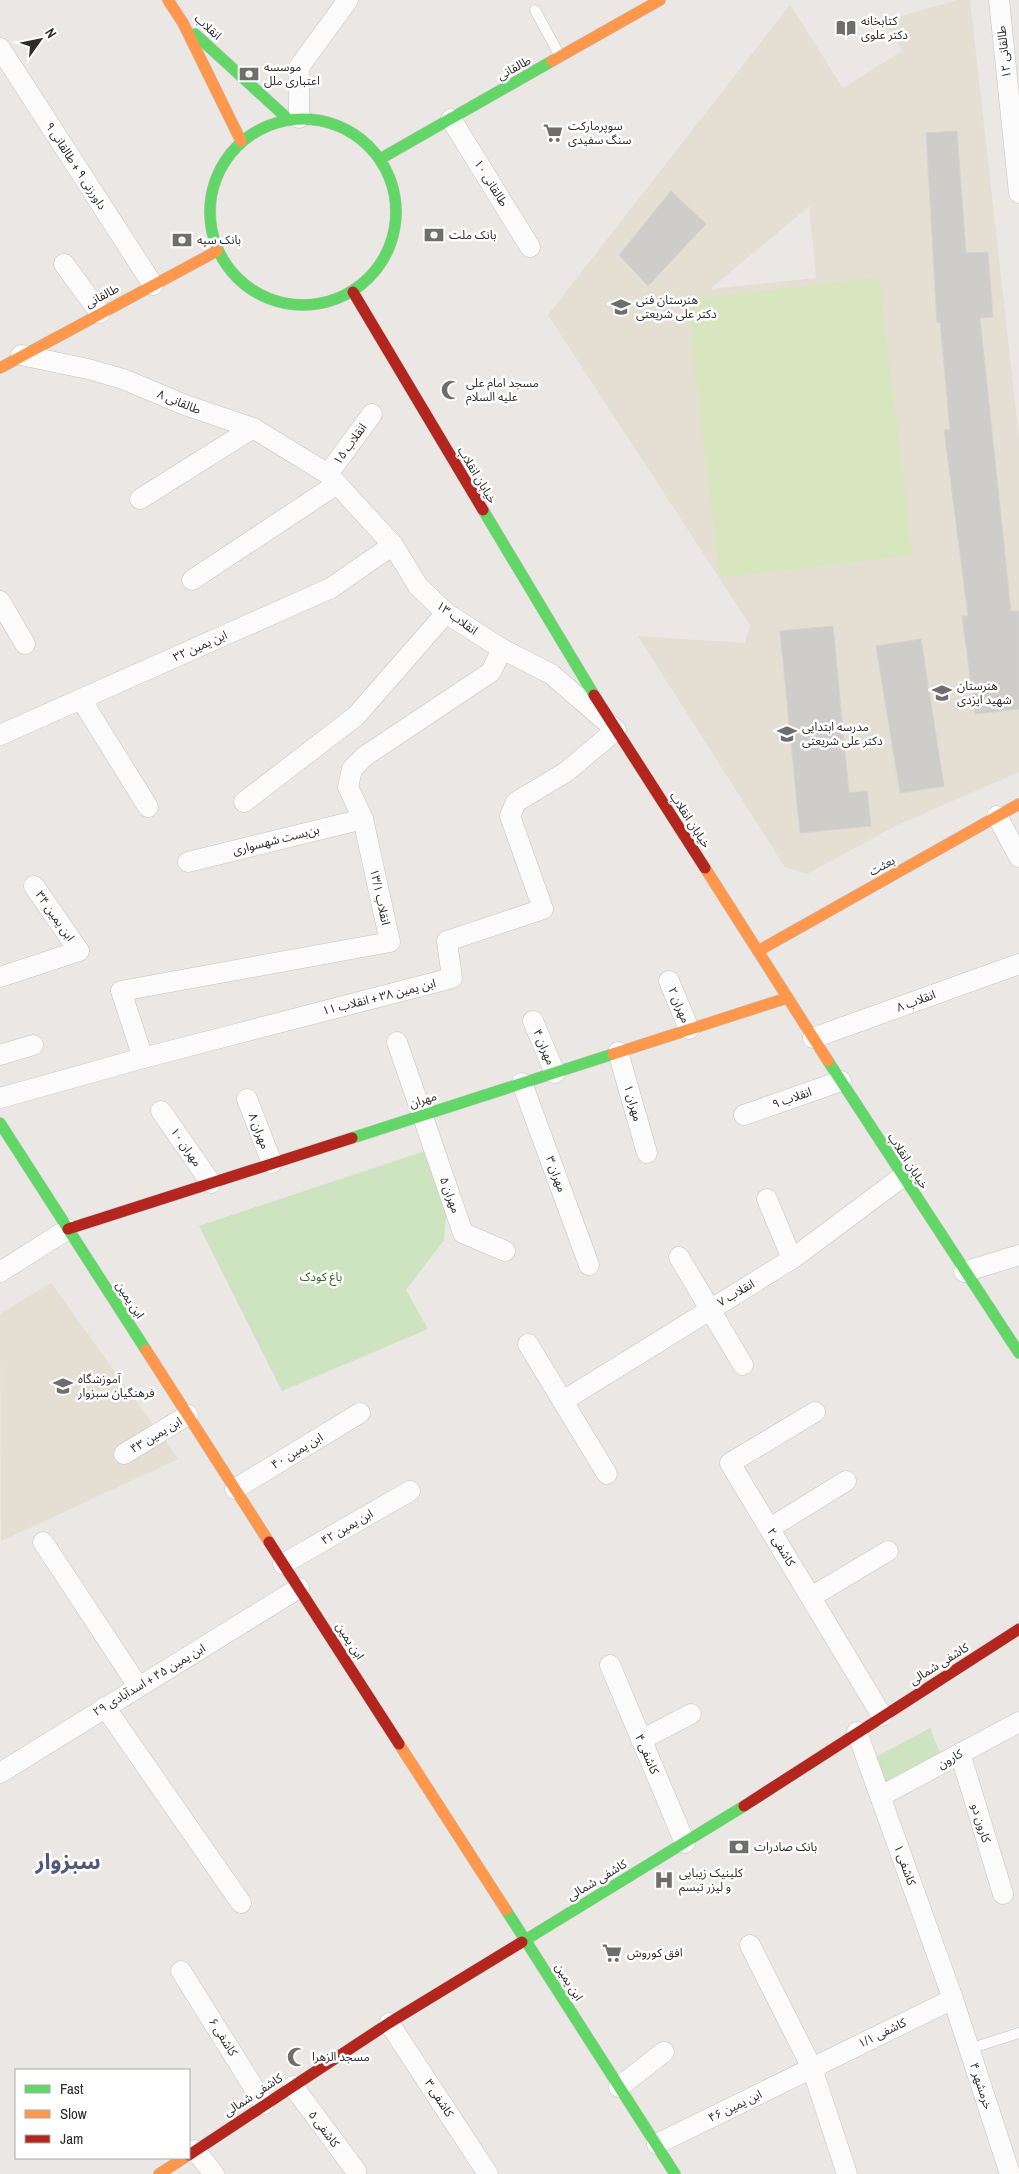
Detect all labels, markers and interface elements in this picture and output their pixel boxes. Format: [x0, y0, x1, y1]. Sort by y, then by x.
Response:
street label: انقلاب [191, 11, 225, 43]
place label: کتابخانه دکتر علوی [861, 13, 908, 43]
north arrow [15, 15, 65, 65]
library icon: کتابخانه دکتر علوی [835, 17, 857, 39]
text: N [41, 25, 61, 41]
street label: طالقانی ۱۲ [993, 25, 1015, 79]
street label: طالقانی [494, 52, 534, 84]
place label: موسسه اعتباری ملل [264, 59, 320, 89]
bank icon: موسسه اعتباری ملل [238, 63, 260, 85]
place label: سوپرمارکت سنگ سفیدی [568, 118, 631, 148]
street label: داورزنی ۹ + طالقانی ۹ [42, 119, 110, 213]
supermarket icon: سوپرمارکت سنگ سفیدی [542, 122, 564, 144]
street label: طالقانی ۱۰ [470, 156, 512, 210]
bank icon: بانک ملت [423, 224, 445, 246]
place label: بانک ملت [449, 227, 496, 243]
bank icon: بانک سپه [171, 229, 193, 251]
place label: بانک سپه [197, 232, 241, 248]
street label: طالقانی [82, 280, 122, 312]
place label: هنرستان فنی دکتر علی شریعتی [636, 292, 717, 322]
school or university icon: هنرستان فنی دکتر علی شریعتی [610, 296, 632, 318]
place label: مسجد امام علی علیه السلام [466, 375, 539, 406]
mosque icon: مسجد امام علی علیه السلام [440, 379, 462, 401]
street label: طالقانی ۸ [155, 386, 203, 418]
street label: انقلاب ۱۵ [330, 420, 371, 468]
street label: خیابان انقلاب [454, 444, 500, 506]
street label: انقلاب ۱۳ [433, 598, 481, 639]
street label: ابن یمین ۳۲ [170, 627, 230, 665]
place label: هنرستان شهید ایزدی [957, 678, 1012, 708]
school or university icon: هنرستان شهید ایزدی [931, 682, 953, 704]
place label: مدرسه ابتدایی دکتر علی شریعتی [802, 719, 883, 749]
school or university icon: مدرسه ابتدایی دکتر علی شریعتی [776, 723, 798, 745]
street label: خیابان انقلاب [666, 789, 714, 851]
street label: بن‌بست شهسواری [231, 821, 321, 859]
street label: بعثت [866, 852, 898, 880]
street label: انقلاب ۱۳/۱ [366, 867, 394, 927]
street label: ابن یمین ۳۴ [32, 888, 78, 944]
street label: ابن یمین ۳۸ + انقلاب ۱۱ [320, 975, 438, 1019]
street label: مهران ۲ [664, 985, 694, 1025]
street label: انقلاب ۸ [894, 986, 938, 1015]
street label: مهران ۴ [529, 1027, 559, 1067]
street label: مهران ۱ [620, 1083, 646, 1123]
street label: انقلاب ۹ [770, 1084, 814, 1112]
street label: مهران [407, 1088, 439, 1112]
street label: مهران ۸ [245, 1111, 273, 1151]
street label: مهران ۱۰ [167, 1124, 205, 1170]
street label: خیابان انقلاب [884, 1130, 932, 1192]
street label: مهران ۳ [542, 1154, 570, 1194]
street label: مهران ۵ [436, 1175, 464, 1215]
park label: باغ کودک [300, 1269, 342, 1286]
street label: انقلاب ۷ [714, 1276, 758, 1310]
street label: ابن یمین [112, 1278, 148, 1322]
place label: آموزشگاه فرهنگیان سبزوار [77, 1371, 155, 1401]
school or university icon: آموزشگاه فرهنگیان سبزوار [52, 1375, 74, 1397]
street label: ابن یمین ۴۳ [127, 1413, 185, 1457]
street label: ابن یمین ۴۰ [268, 1429, 326, 1473]
street label: ابن یمین ۴۲ [318, 1506, 376, 1548]
street label: کاشفی ۲ [763, 1525, 799, 1570]
street label: ابن یمین [332, 1619, 368, 1663]
street label: کاشفی شمالی [906, 1639, 973, 1689]
street label: ابن یمین ۴۵ + اسدآبادی ۲۹ [90, 1640, 208, 1720]
street label: کاشفی ۴ [631, 1731, 663, 1778]
street label: کارون [935, 1745, 966, 1772]
street label: کارون دو [967, 1801, 995, 1846]
bank icon: بانک صادرات [728, 1836, 750, 1858]
place label: بانک صادرات [754, 1839, 817, 1855]
street label: کاشفی ۱ [890, 1842, 920, 1889]
district label: سبزوار [34, 1846, 101, 1876]
street label: کاشفی شمالی [564, 1855, 631, 1904]
place label: کلینیک زیبایی و لیزر تبسم [679, 1865, 744, 1896]
hospital icon: کلینیک زیبایی و لیزر تبسم [653, 1869, 675, 1891]
supermarket icon: افق کوروش [601, 1942, 623, 1964]
place label: افق کوروش [627, 1945, 683, 1961]
street label: ابن یمین [551, 1960, 587, 2004]
street label: کاشفی ۱/۱ [855, 2014, 910, 2052]
street label: کاشفی ۶ [205, 2015, 242, 2060]
mosque icon: مسجد الزهرا [286, 2046, 308, 2068]
place label: مسجد الزهرا [312, 2049, 370, 2065]
street label: خرمشهر ۴ [966, 2061, 996, 2111]
legend [15, 2069, 190, 2159]
street label: کاشفی شمالی [220, 2069, 286, 2120]
street label: کاشفی ۳ [421, 2076, 458, 2121]
text: Fast [60, 2078, 84, 2099]
street label: ابن یمین ۴۶ [706, 2086, 765, 2126]
text: Slow [60, 2103, 87, 2124]
street label: کاشفی ۵ [305, 2107, 344, 2152]
text: Jam [60, 2128, 83, 2149]

